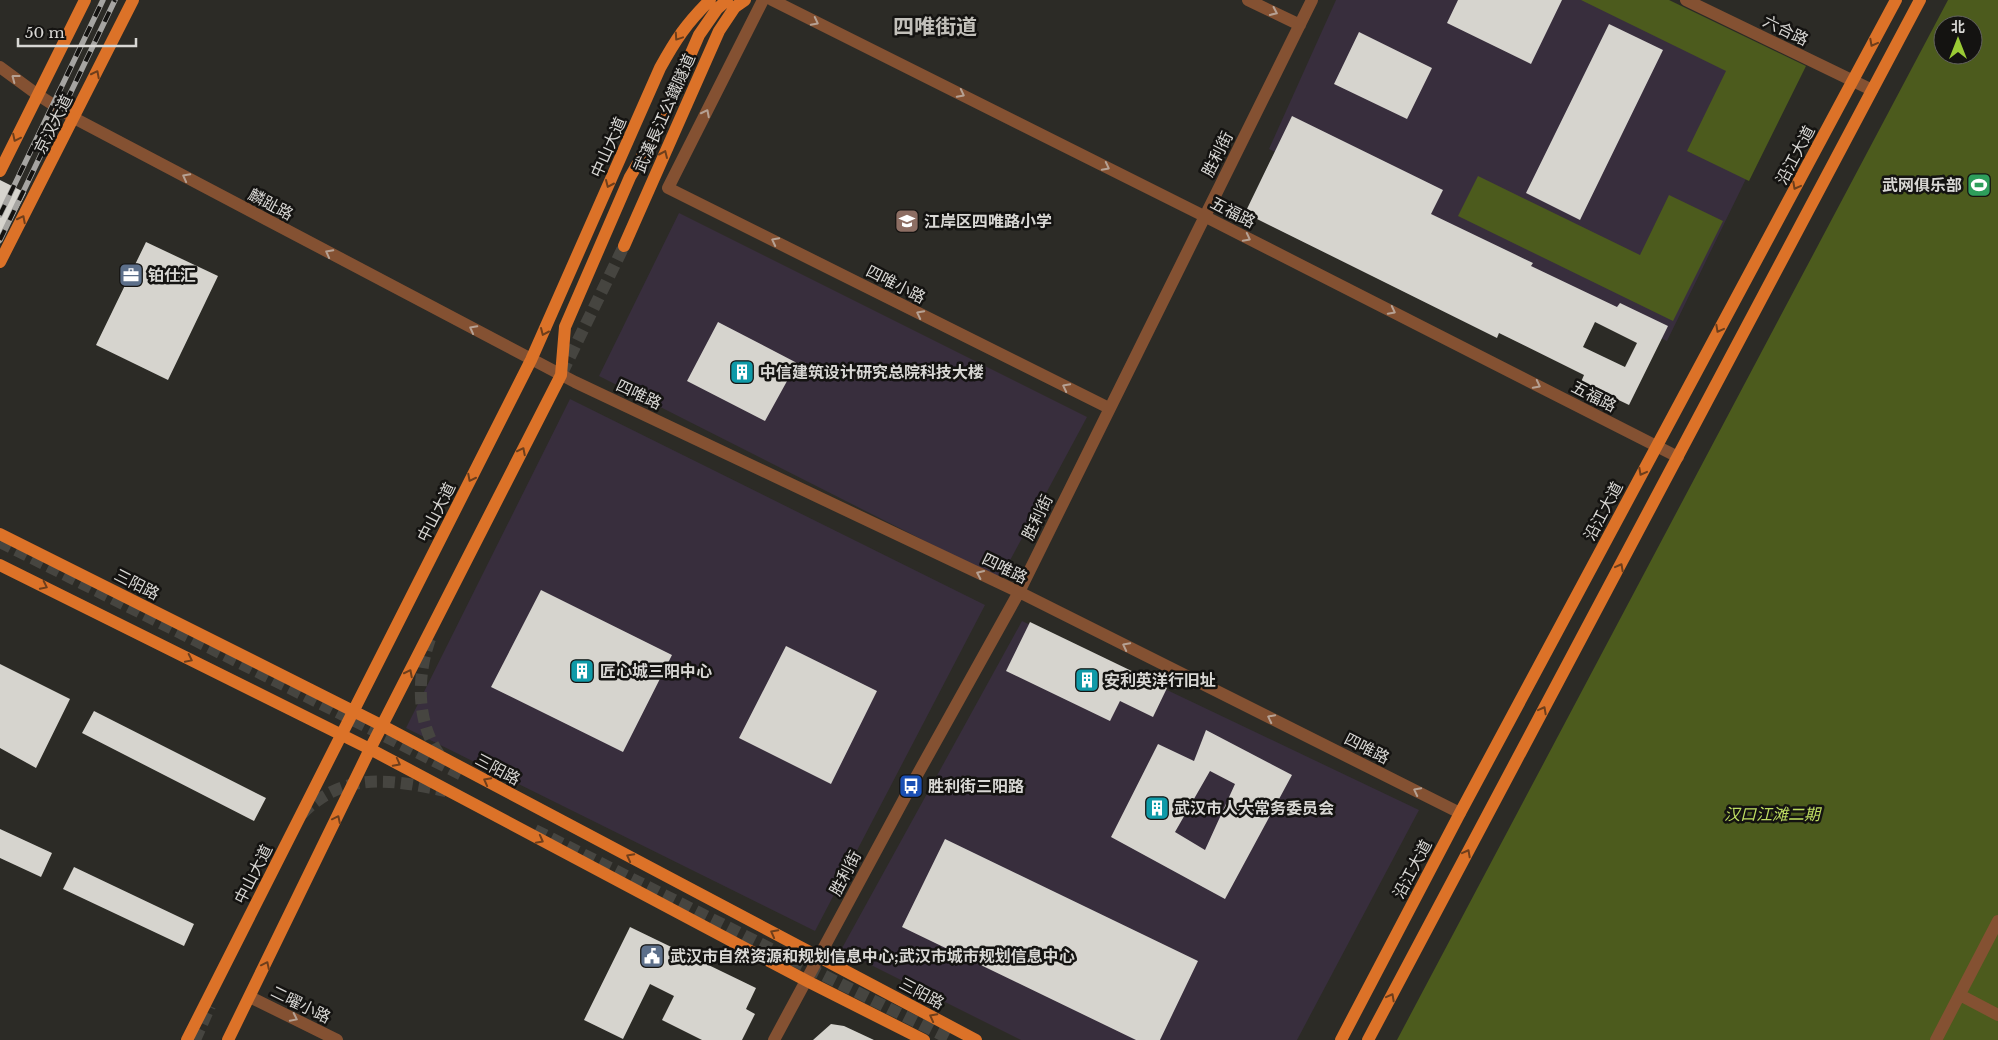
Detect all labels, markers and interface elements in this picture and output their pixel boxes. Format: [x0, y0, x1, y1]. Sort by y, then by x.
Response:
one-way arrow [1269, 6, 1278, 17]
street label: 六合路 [1760, 10, 1812, 50]
district label: 四唯街道 [893, 14, 977, 40]
scale bar [18, 15, 135, 47]
north arrow [1933, 15, 1983, 65]
one-way arrow [810, 16, 819, 26]
text: 北 [1951, 18, 1965, 36]
text: 50 m [25, 23, 65, 42]
one-way arrow [675, 31, 684, 40]
one-way arrow [1870, 38, 1880, 47]
street label: 武漢長江公鐵隧道 [629, 50, 699, 176]
one-way arrow [90, 70, 100, 79]
one-way arrow [11, 75, 21, 84]
one-way arrow [955, 88, 964, 98]
street label: 京汉大道 [30, 91, 76, 157]
one-way arrow [700, 109, 710, 118]
street label: 中山大道 [586, 114, 630, 180]
street label: 沿江大道 [1771, 122, 1819, 188]
street label: 胜利街 [1197, 128, 1237, 180]
one-way arrow [12, 133, 22, 142]
one-way arrow [659, 150, 669, 158]
one-way arrow [1101, 161, 1110, 171]
sports icon: 武网俱乐部 [1966, 172, 1992, 198]
one-way arrow [182, 173, 191, 183]
place label: 武网俱乐部 [1882, 175, 1962, 195]
one-way arrow [605, 179, 616, 188]
one-way arrow [1793, 181, 1803, 190]
street label: 麟趾路 [245, 184, 297, 224]
street label: 五福路 [1207, 192, 1259, 232]
school or university icon: 江岸区四唯路小学 [894, 208, 920, 234]
place label: 江岸区四唯路小学 [924, 211, 1052, 231]
one-way arrow [16, 215, 26, 224]
one-way arrow [1242, 232, 1251, 242]
one-way arrow [771, 237, 780, 247]
one-way arrow [325, 249, 334, 259]
street label: 四唯小路 [863, 261, 929, 307]
office icon: 铂仕汇 [118, 262, 144, 288]
place label: 铂仕汇 [148, 265, 196, 285]
one-way arrow [1387, 305, 1396, 316]
one-way arrow [916, 310, 925, 320]
one-way arrow [1715, 324, 1725, 333]
one-way arrow [469, 325, 478, 335]
one-way arrow [539, 327, 550, 336]
building icon: 中信建筑设计研究总院科技大楼 [729, 359, 755, 385]
place label: 中信建筑设计研究总院科技大楼 [760, 362, 984, 382]
street label: 四唯路 [613, 375, 665, 413]
street label: 五福路 [1568, 376, 1620, 416]
one-way arrow [1532, 379, 1541, 389]
one-way arrow [1062, 383, 1071, 393]
one-way arrow [516, 447, 526, 456]
one-way arrow [1638, 467, 1648, 476]
one-way arrow [467, 473, 477, 482]
street label: 沿江大道 [1579, 478, 1627, 544]
street label: 中山大道 [413, 479, 459, 545]
street label: 胜利街 [1017, 491, 1057, 543]
street label: 四唯路 [979, 548, 1031, 588]
one-way arrow [1614, 563, 1624, 572]
street label: 三阳路 [111, 564, 163, 604]
one-way arrow [976, 570, 985, 580]
one-way arrow [38, 580, 47, 590]
one-way arrow [1122, 642, 1131, 652]
one-way arrow [184, 653, 193, 663]
building icon: 匠心城三阳中心 [569, 658, 595, 684]
place label: 匠心城三阳中心 [600, 661, 712, 681]
building icon: 安利英洋行旧址 [1074, 667, 1100, 693]
one-way arrow [403, 670, 413, 679]
place label: 安利英洋行旧址 [1104, 670, 1216, 690]
one-way arrow [1537, 706, 1547, 715]
one-way arrow [1267, 714, 1276, 724]
street label: 四唯路 [1341, 728, 1393, 768]
street label: 三阳路 [472, 749, 524, 789]
one-way arrow [391, 757, 400, 767]
bus stop icon: 胜利街三阳路 [898, 773, 924, 799]
place label: 胜利街三阳路 [928, 776, 1024, 796]
one-way arrow [483, 777, 492, 787]
one-way arrow [1413, 787, 1422, 797]
building icon: 武汉市人大常务委员会 [1144, 795, 1170, 821]
place label: 武汉市人大常务委员会 [1174, 798, 1334, 818]
park label: 汉口江滩二期 [1724, 804, 1822, 824]
one-way arrow [330, 815, 341, 824]
one-way arrow [535, 834, 544, 844]
street label: 沿江大道 [1388, 836, 1436, 902]
street label: 中山大道 [230, 841, 276, 907]
street label: 胜利街 [825, 847, 865, 899]
one-way arrow [1461, 850, 1471, 859]
one-way arrow [627, 853, 636, 863]
one-way arrow [770, 929, 779, 939]
public building icon: 武汉市自然资源和规划信息中心;武汉市城市规划信息中心 [639, 943, 665, 969]
place label: 武汉市自然资源和规划信息中心;武汉市城市规划信息中心 [670, 946, 1075, 966]
one-way arrow [260, 961, 270, 970]
street label: 三阳路 [896, 973, 948, 1013]
street label: 二曜小路 [268, 981, 334, 1027]
one-way arrow [1385, 993, 1395, 1002]
one-way arrow [289, 1012, 298, 1022]
one-way arrow [929, 1013, 938, 1023]

